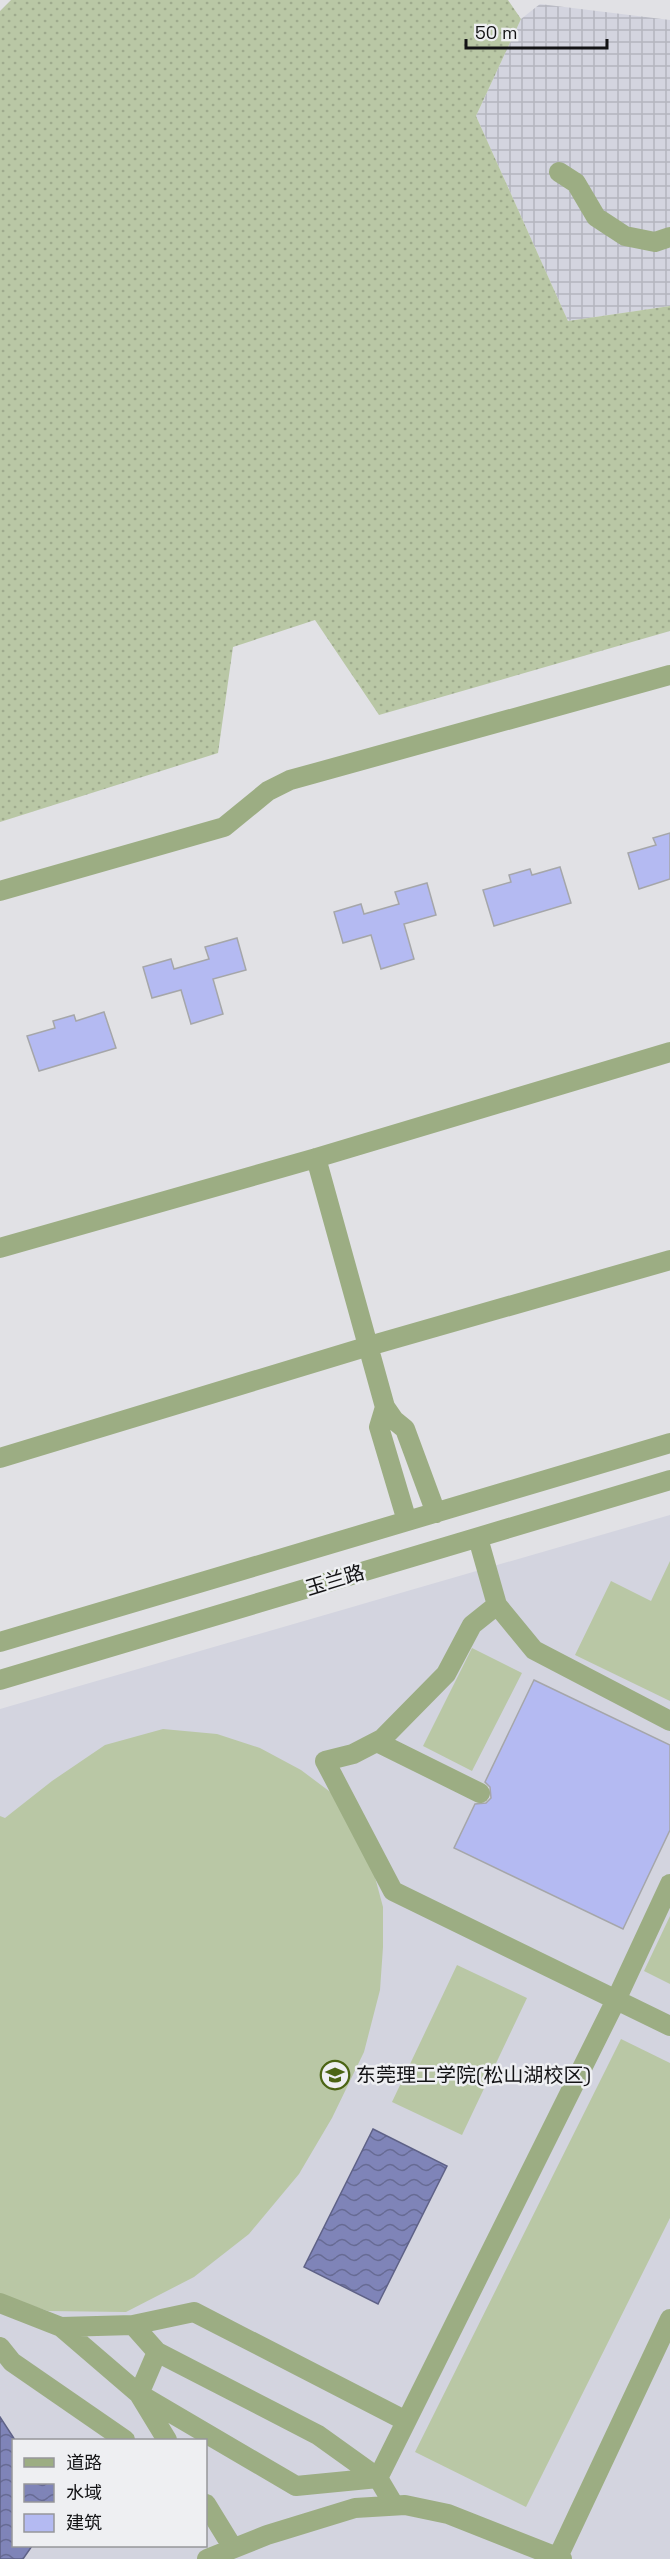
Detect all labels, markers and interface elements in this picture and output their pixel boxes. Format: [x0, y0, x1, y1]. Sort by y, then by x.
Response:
scale bar [466, 12, 607, 50]
text: 50 m [475, 21, 517, 44]
street label: 玉兰路 [303, 1559, 367, 1601]
school or university icon: 东莞理工学院(松山湖校区) [319, 2059, 351, 2091]
place label: 东莞理工学院(松山湖校区) [356, 2062, 591, 2088]
legend [12, 2439, 207, 2547]
text: 道路 [66, 2451, 102, 2474]
text: 水域 [66, 2481, 102, 2504]
text: 建筑 [66, 2511, 102, 2534]

